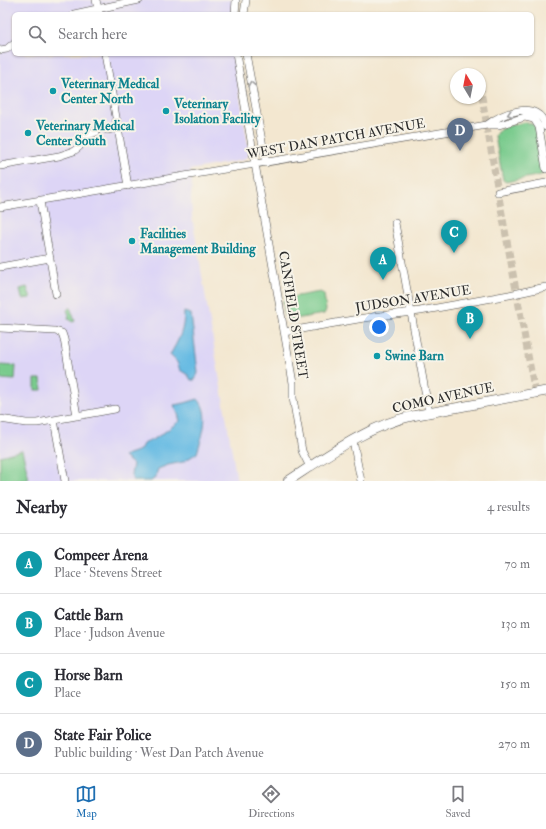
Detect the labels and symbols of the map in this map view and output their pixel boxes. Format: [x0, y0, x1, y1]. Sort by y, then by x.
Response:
north arrow [450, 68, 486, 104]
place label: Veterinary Medical Center North [60, 76, 160, 107]
one-way arrow [248, 80, 256, 87]
marker: Veterinary Medical Center North [48, 86, 58, 96]
place label: Veterinary Isolation Facility [173, 96, 262, 128]
marker: Veterinary Isolation Facility [161, 106, 171, 116]
one-way arrow [507, 109, 514, 118]
street label: WEST DAN PATCH AVENUE [245, 115, 426, 163]
place label: Veterinary Medical Center South [35, 118, 135, 149]
pin: D [447, 118, 473, 151]
marker: Veterinary Medical Center South [23, 128, 33, 138]
pin: C [441, 220, 467, 253]
place label: Facilities Management Building [139, 226, 256, 258]
marker: Facilities Management Building [127, 236, 137, 246]
pin: A [370, 247, 396, 280]
street label: CANFIELD STREET [275, 250, 311, 381]
street label: JUDSON AVENUE [353, 282, 472, 316]
pin: B [457, 306, 483, 339]
your location [369, 317, 389, 337]
place label: Swine Barn [385, 348, 444, 364]
marker: Swine Barn [372, 351, 382, 361]
street label: COMO AVENUE [391, 379, 495, 417]

